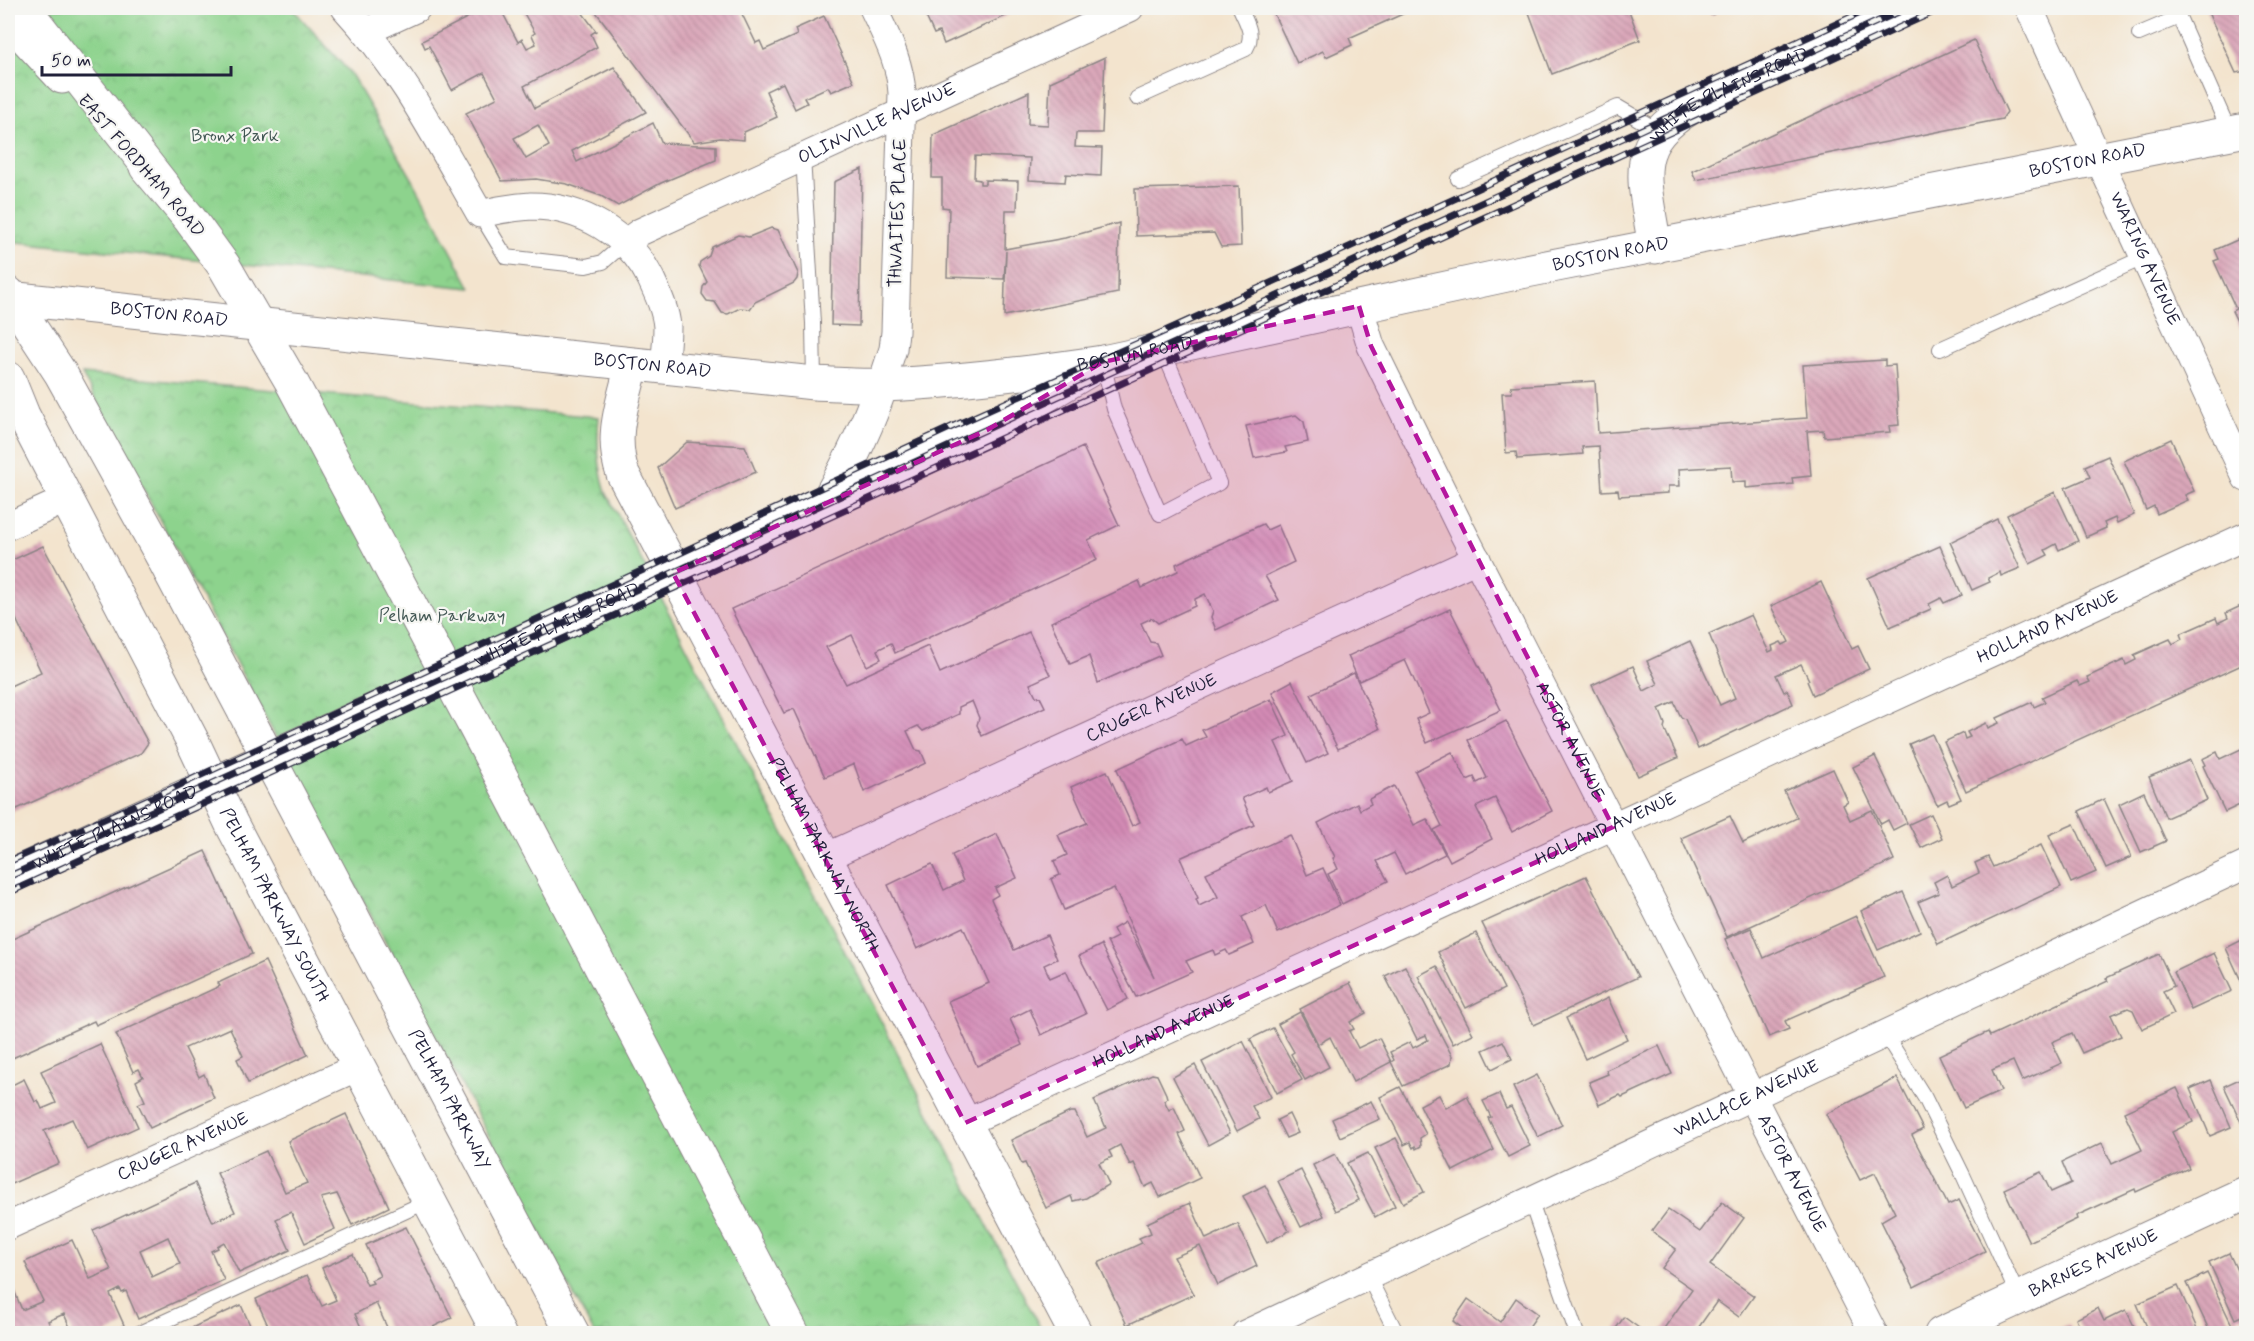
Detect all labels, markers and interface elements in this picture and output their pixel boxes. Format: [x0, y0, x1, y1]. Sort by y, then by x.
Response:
scale bar [42, 39, 231, 77]
street label: WHITE PLAINS ROAD [1644, 42, 1813, 148]
text: 50 m [51, 49, 91, 73]
street label: OLINVILLE AVENUE [794, 77, 960, 170]
street label: EAST FORDHAM ROAD [72, 89, 210, 243]
park label: Bronx Park [191, 124, 279, 148]
street label: THWAITES PLACE [883, 138, 913, 288]
street label: BOSTON ROAD [2027, 138, 2148, 184]
street label: WARING AVENUE [2104, 188, 2186, 329]
street label: BOSTON ROAD [1550, 231, 1671, 278]
street label: BOSTON ROAD [109, 297, 229, 333]
street label: BOSTON ROAD [1075, 331, 1196, 378]
street label: BOSTON ROAD [592, 348, 713, 384]
street label: WHITE PLAINS ROAD [470, 577, 644, 674]
street label: HOLLAND AVENUE [1973, 584, 2122, 670]
park label: Pelham Parkway [379, 604, 505, 628]
street label: CRUGER AVENUE [1082, 668, 1221, 748]
street label: ASTOR AVENUE [1529, 678, 1610, 804]
street label: PELHAM PARKWAY NORTH [762, 753, 885, 957]
street label: WHITE PLAINS ROAD [28, 780, 202, 876]
street label: HOLLAND AVENUE [1531, 787, 1680, 872]
street label: PELHAM PARKWAY SOUTH [214, 804, 335, 1007]
street label: HOLLAND AVENUE [1090, 989, 1239, 1075]
street label: PELHAM PARKWAY [402, 1025, 496, 1174]
street label: WALLACE AVENUE [1670, 1055, 1823, 1143]
street label: CRUGER AVENUE [113, 1106, 252, 1187]
street label: ASTOR AVENUE [1751, 1110, 1832, 1237]
street label: BARNES AVENUE [2025, 1223, 2162, 1304]

